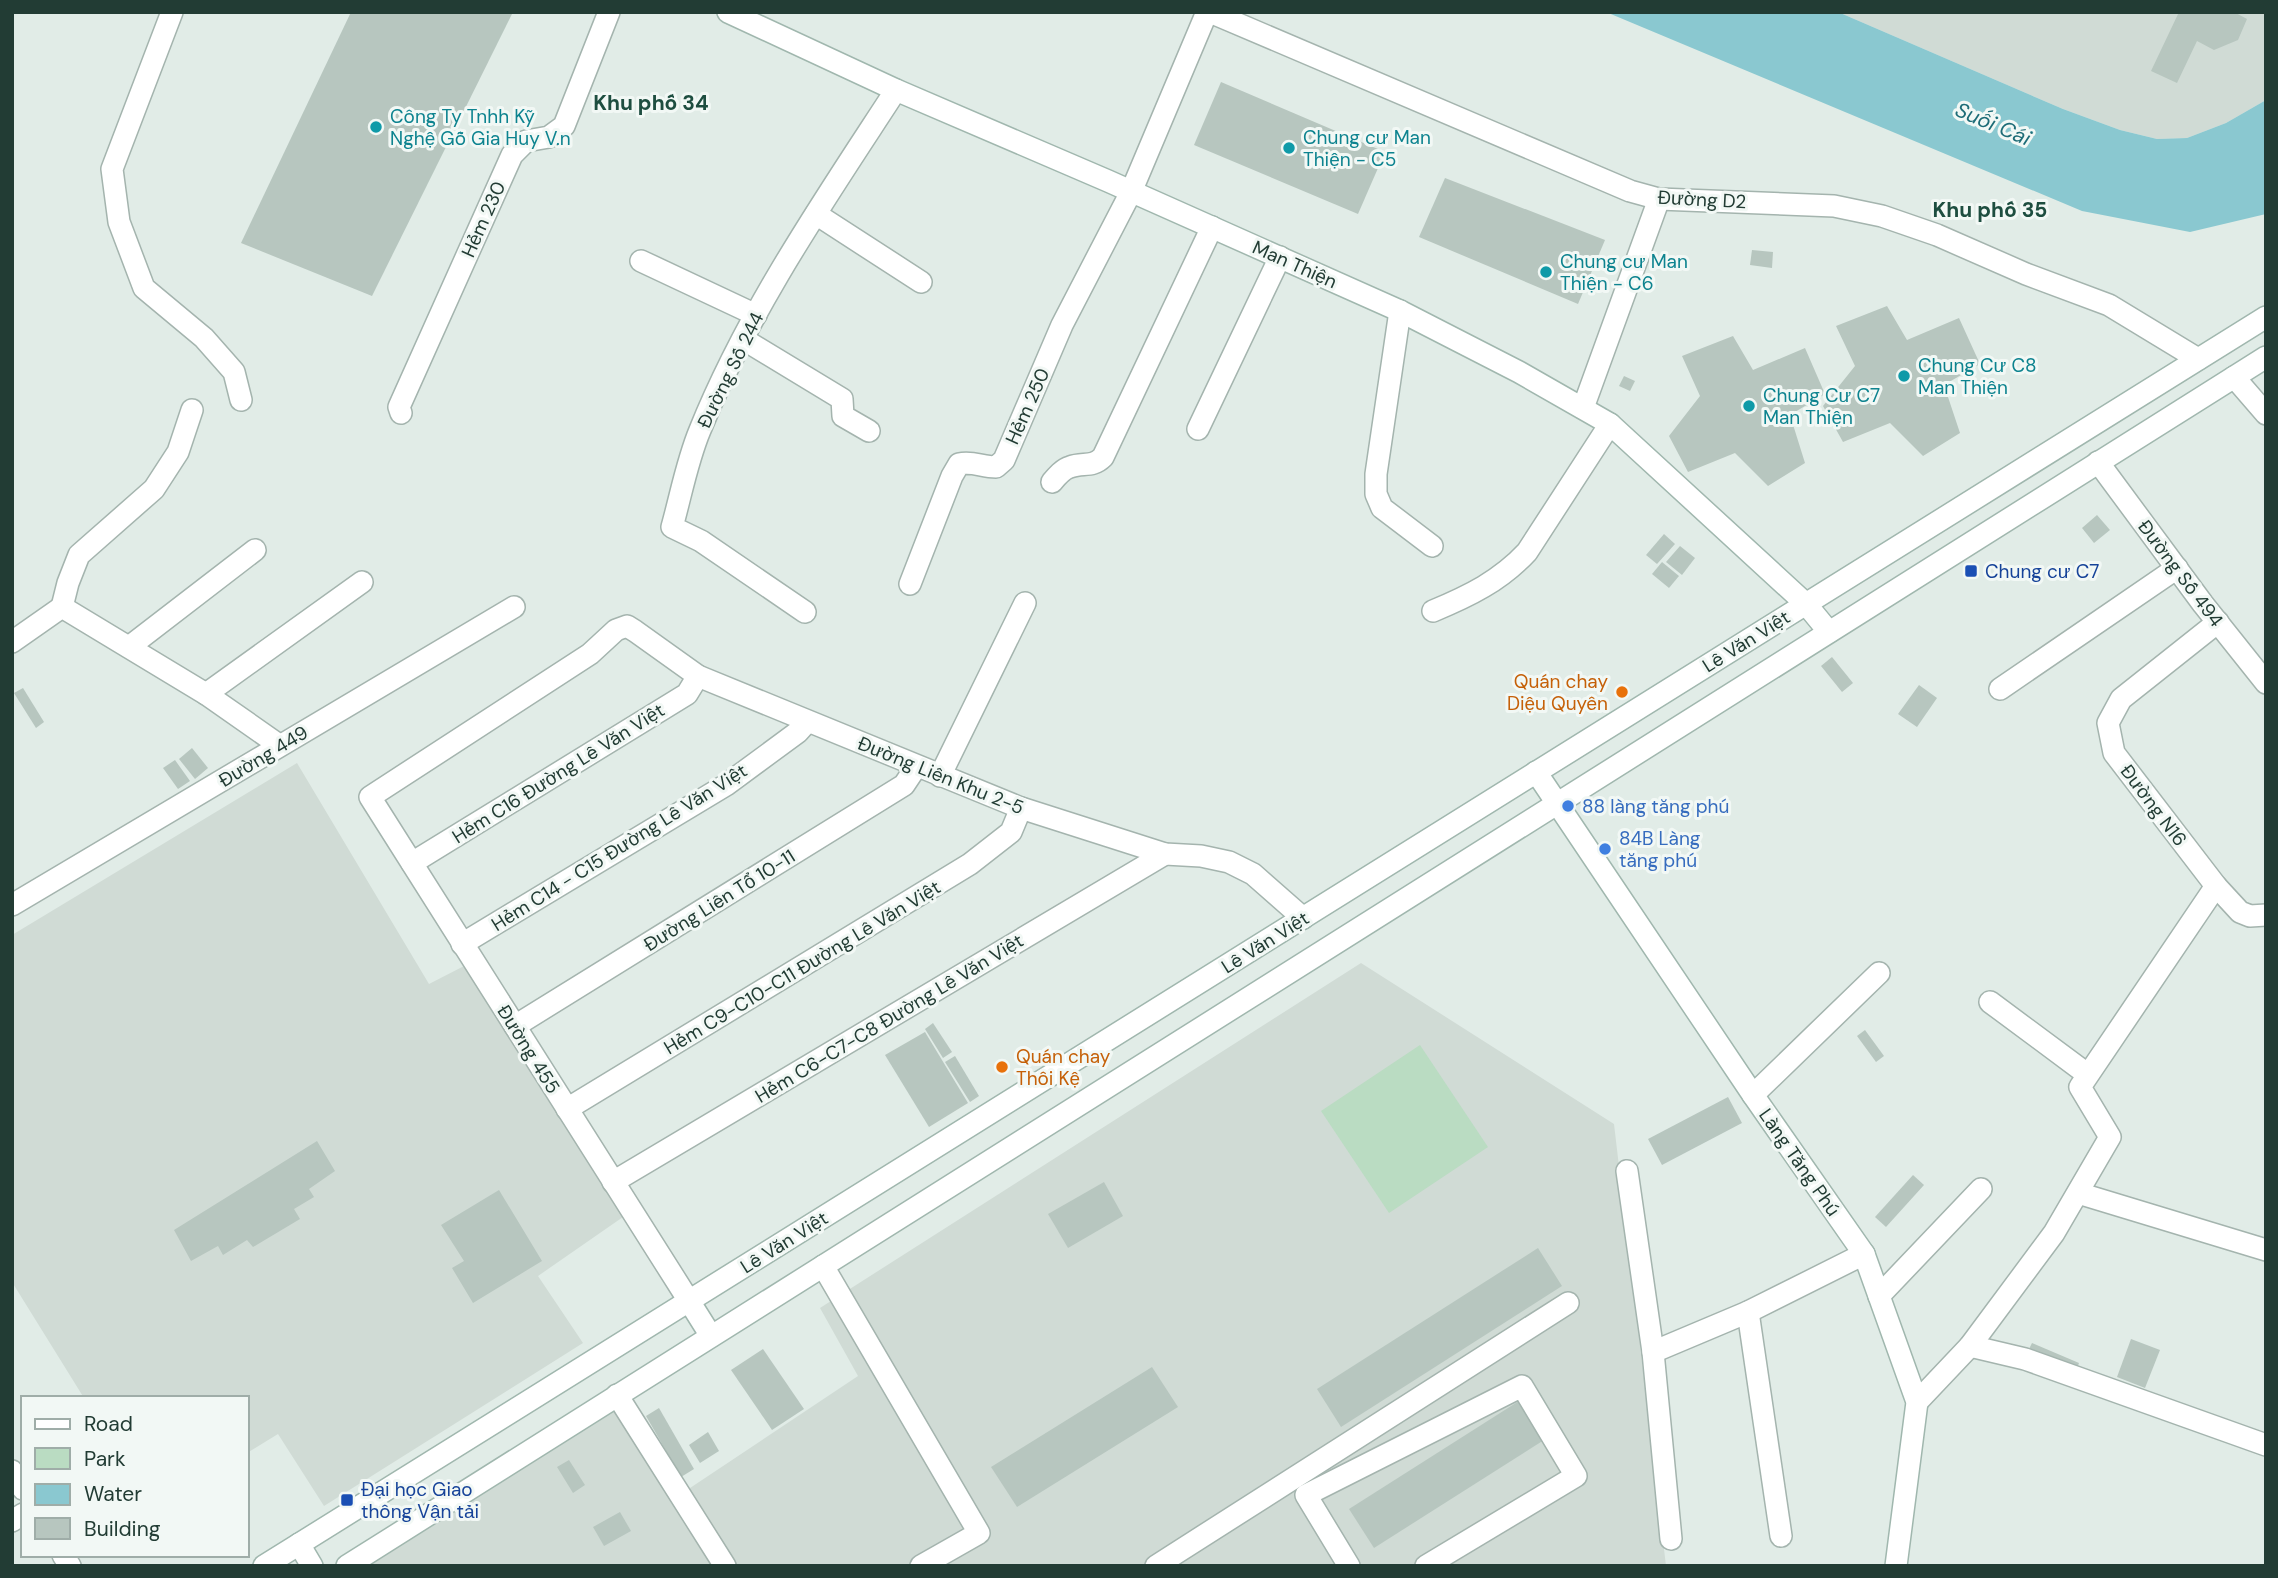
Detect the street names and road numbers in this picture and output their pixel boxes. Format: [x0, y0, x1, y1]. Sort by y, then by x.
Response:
street label: Hẻm 230 [456, 177, 511, 261]
street label: Đường D2 [1657, 185, 1747, 214]
street label: Man Thiện [1249, 235, 1341, 294]
street label: Đường Số 244 [692, 308, 769, 432]
street label: Hẻm 250 [1000, 364, 1055, 448]
street label: Đường Số 494 [2132, 515, 2229, 632]
street label: Lê Văn Việt [1698, 605, 1795, 678]
street label: Hẻm C16 Đường Lê Văn Việt [447, 698, 669, 849]
street label: Đường 449 [214, 720, 313, 793]
street label: Đường Liên Khu 2-5 [854, 731, 1028, 820]
street label: Hẻm C14 - C15 Đường Lê Văn Việt [487, 758, 752, 937]
street label: Đường N16 [2115, 759, 2193, 851]
street label: Đường Liên Tổ 10-11 [639, 844, 800, 957]
street label: Hẻm C9-C10-C11 Đường Lê Văn Việt [659, 875, 945, 1060]
street label: Lê Văn Việt [1217, 906, 1314, 979]
street label: Hẻm C6-C7-C8 Đường Lê Văn Việt [750, 928, 1028, 1109]
street label: Đường 455 [491, 1000, 566, 1098]
street label: Làng Tăng Phú [1753, 1104, 1846, 1221]
street label: Lê Văn Việt [736, 1206, 833, 1279]

